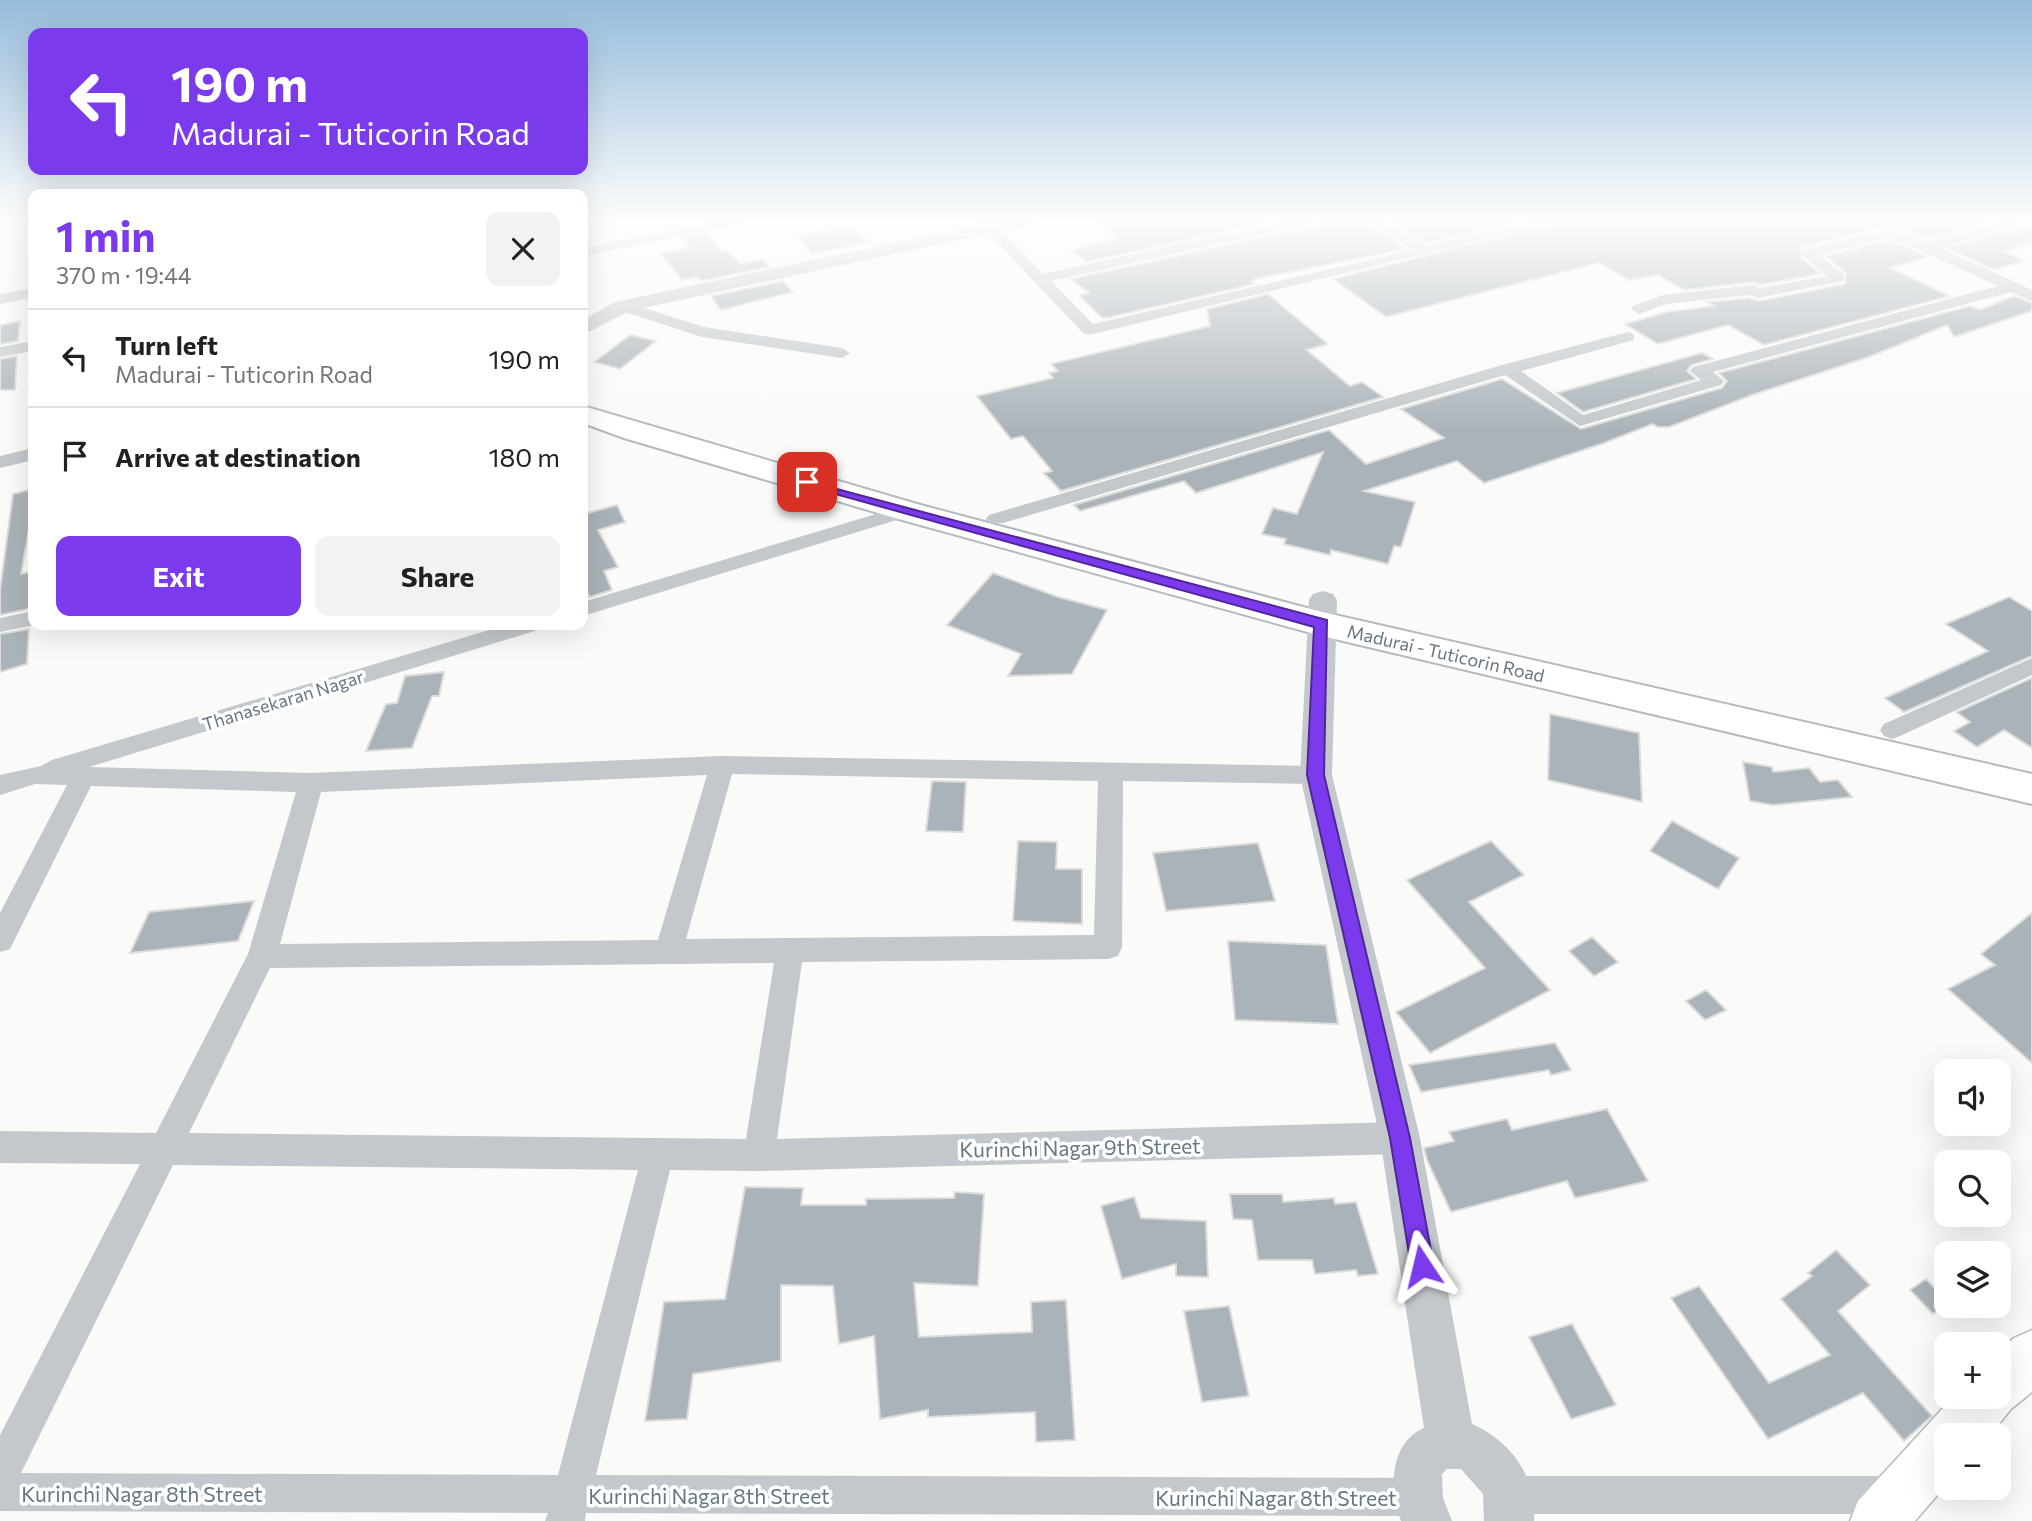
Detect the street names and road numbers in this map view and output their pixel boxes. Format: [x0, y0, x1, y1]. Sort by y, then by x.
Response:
street label: Madurai - Tuticorin Road [1345, 620, 1547, 686]
street label: Thanasekaran Nagar [200, 665, 366, 735]
street label: Kurinchi Nagar 9th Street [959, 1132, 1201, 1162]
street label: Kurinchi Nagar 8th Street [21, 1481, 263, 1506]
street label: Kurinchi Nagar 8th Street [588, 1483, 830, 1508]
street label: Kurinchi Nagar 8th Street [1155, 1485, 1397, 1510]

